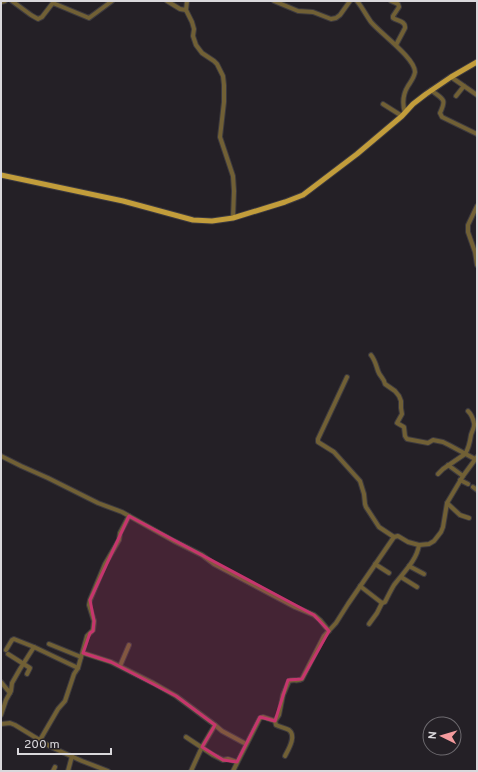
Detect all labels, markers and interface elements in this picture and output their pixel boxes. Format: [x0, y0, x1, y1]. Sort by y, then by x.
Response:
north arrow [422, 716, 462, 756]
scale bar [18, 730, 111, 756]
text: N [426, 731, 440, 740]
text: 200 m [24, 737, 60, 753]

